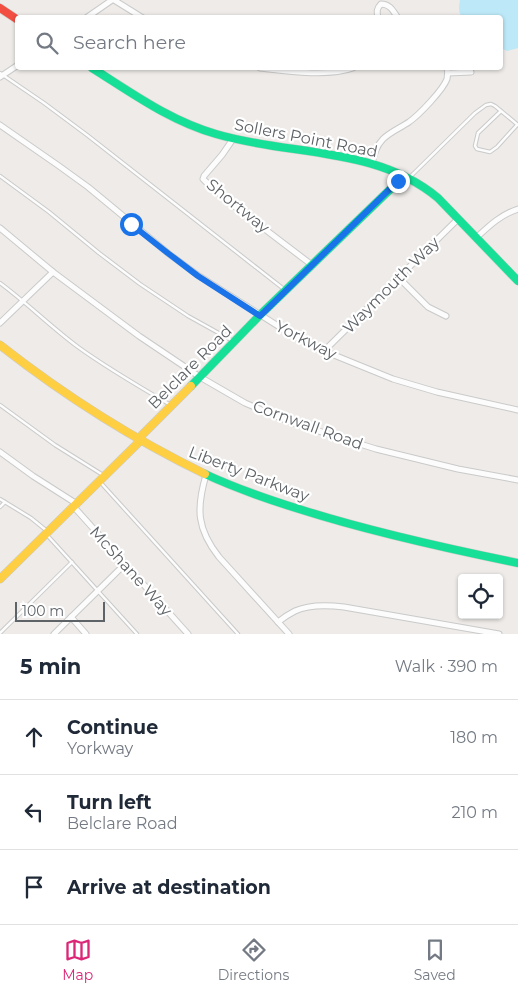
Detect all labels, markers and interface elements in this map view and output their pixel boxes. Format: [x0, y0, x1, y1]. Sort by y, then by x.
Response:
search box [15, 15, 503, 70]
icon: search [33, 29, 61, 57]
text: Search here [73, 31, 186, 54]
street label: Sollers Point Road [233, 115, 379, 161]
route end [387, 170, 410, 193]
street label: Shortway [203, 175, 273, 237]
route start [120, 213, 143, 236]
street label: Waymouth Way [339, 233, 443, 337]
street label: Yorkway [272, 317, 340, 364]
street label: Belclare Road [144, 321, 236, 413]
street label: Cornwall Road [250, 396, 366, 454]
street label: Liberty Parkway [186, 442, 312, 506]
street label: McShane Way [86, 522, 176, 620]
map controls [458, 574, 503, 619]
button: locate [458, 574, 503, 619]
scale bar [15, 599, 105, 622]
text: 100 m [22, 602, 64, 620]
text: 5 min [20, 654, 81, 679]
text: Walk · 390 m [395, 657, 498, 676]
text: Continue [67, 716, 158, 739]
icon: ahead [20, 723, 48, 751]
text: 180 m [450, 728, 498, 747]
text: Yorkway [67, 739, 133, 758]
text: Turn left [67, 791, 152, 814]
icon: left [20, 798, 48, 826]
text: 210 m [451, 803, 498, 822]
text: Belclare Road [67, 814, 178, 833]
icon: arrive [20, 873, 48, 901]
text: Arrive at destination [67, 876, 271, 899]
tab: Map [62, 936, 93, 984]
tab: Directions [218, 936, 289, 984]
tab: Saved [414, 936, 456, 984]

